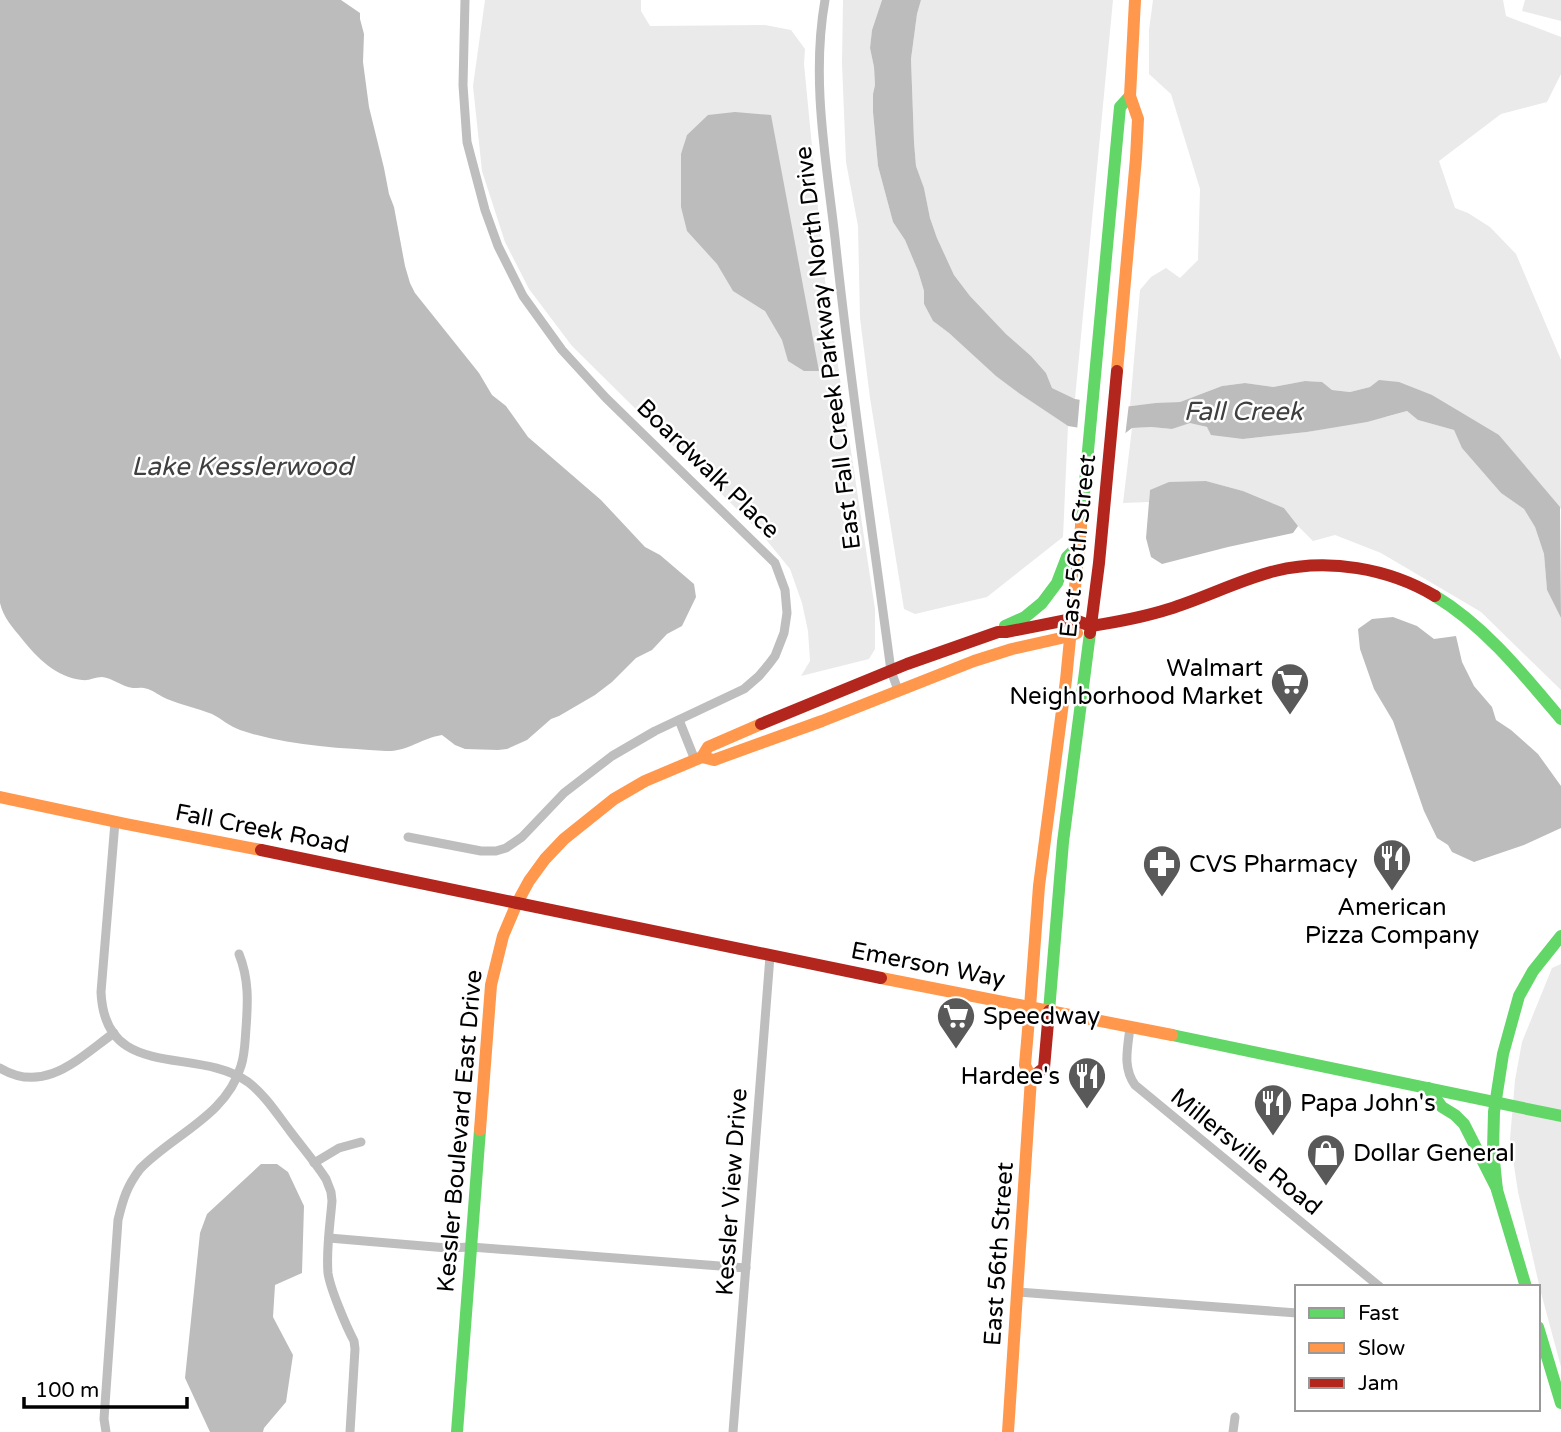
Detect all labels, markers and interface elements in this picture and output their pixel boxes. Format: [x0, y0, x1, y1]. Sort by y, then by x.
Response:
street label: East Fall Creek Parkway North Drive [789, 145, 867, 551]
street label: Boardwalk Place [630, 393, 786, 545]
water label: Fall Creek [1183, 396, 1304, 427]
water label: Lake Kesslerwood [131, 451, 355, 482]
street label: East 56th Street [1054, 453, 1102, 639]
place label: Walmart Neighborhood Market [1009, 654, 1263, 711]
supermarket icon: Walmart Neighborhood Market [1269, 661, 1311, 716]
street label: Fall Creek Road [173, 798, 351, 860]
restaurant icon: American Pizza Company [1371, 837, 1413, 892]
pharmacy icon: CVS Pharmacy [1141, 843, 1183, 898]
place label: CVS Pharmacy [1189, 850, 1358, 879]
place label: American Pizza Company [1305, 893, 1479, 950]
street label: Emerson Way [848, 936, 1008, 994]
street label: Kessler Boulevard East Drive [431, 968, 489, 1294]
supermarket icon: Speedway [935, 995, 977, 1050]
place label: Speedway [983, 1002, 1100, 1031]
restaurant icon: Hardee's [1066, 1055, 1108, 1110]
place label: Hardee's [960, 1062, 1060, 1091]
street label: Millersville Road [1165, 1082, 1327, 1222]
restaurant icon: Papa John's [1252, 1082, 1294, 1137]
street label: Kessler View Drive [710, 1087, 754, 1297]
place label: Papa John's [1300, 1089, 1436, 1118]
shop icon: Dollar General [1305, 1132, 1347, 1187]
place label: Dollar General [1353, 1139, 1515, 1168]
street label: East 56th Street [978, 1161, 1020, 1347]
legend [1295, 1285, 1540, 1411]
text: Fast [1358, 1301, 1399, 1326]
text: Slow [1358, 1336, 1406, 1361]
scale bar [24, 1366, 187, 1410]
text: Jam [1358, 1371, 1399, 1396]
text: 100 m [35, 1378, 99, 1403]

